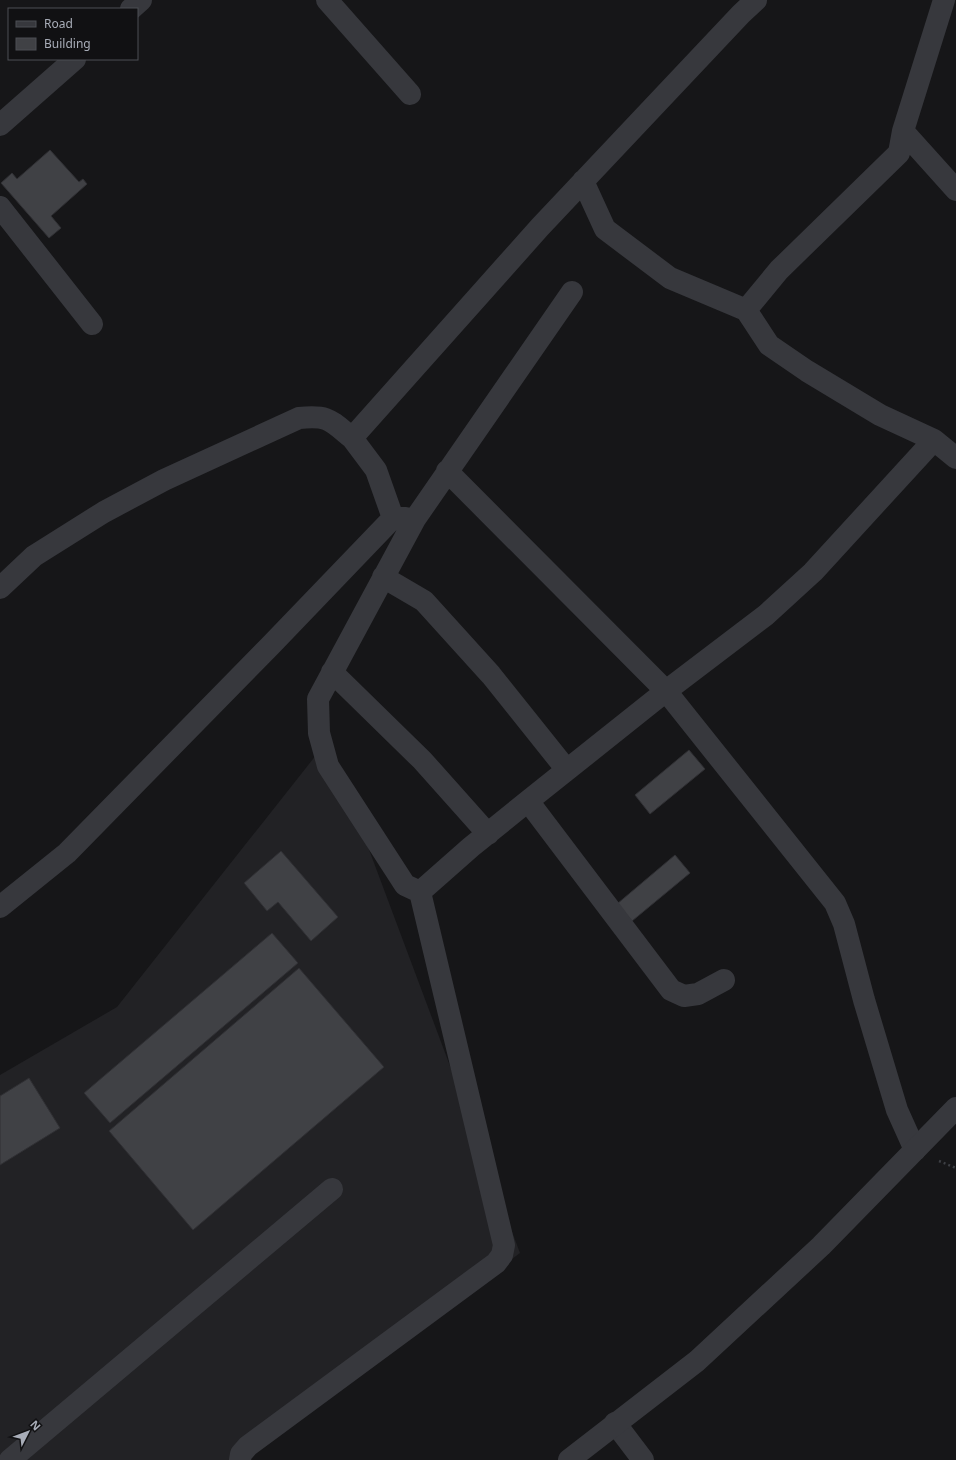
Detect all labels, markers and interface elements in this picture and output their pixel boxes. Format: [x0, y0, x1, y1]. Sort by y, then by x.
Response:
legend [8, 8, 138, 60]
text: Road [44, 15, 73, 32]
text: Building [44, 35, 91, 52]
north arrow [8, 1412, 48, 1452]
text: N [27, 1417, 44, 1433]

